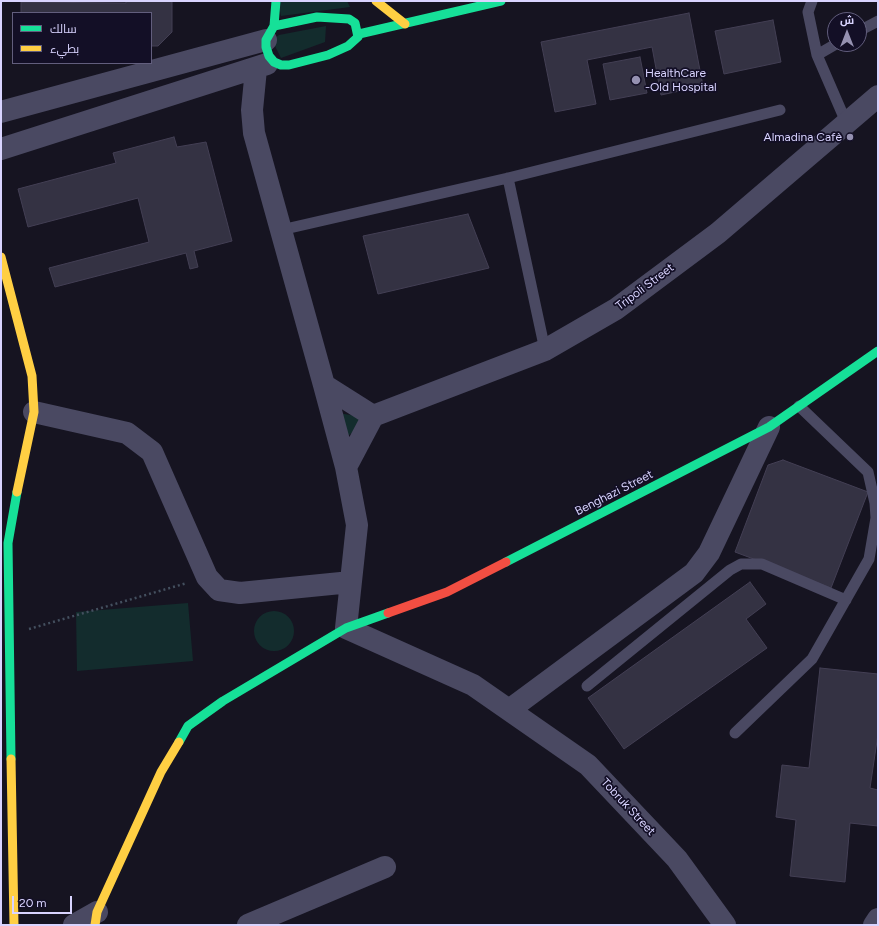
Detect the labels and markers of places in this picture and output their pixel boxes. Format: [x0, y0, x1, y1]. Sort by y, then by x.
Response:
place label: HealthCare -Old Hospital [645, 66, 717, 94]
marker: HealthCare -Old Hospital [630, 74, 642, 86]
place label: Almadina Cafè [764, 130, 842, 144]
marker: Almadina Cafè [845, 132, 855, 142]

